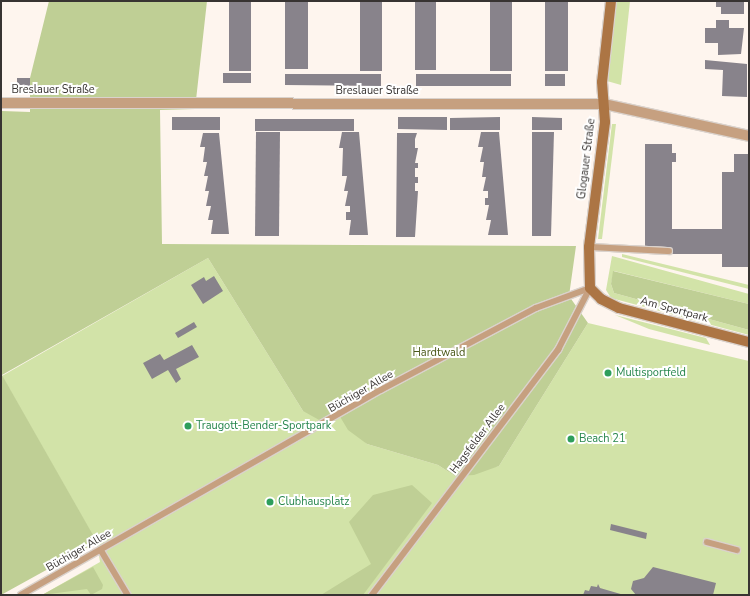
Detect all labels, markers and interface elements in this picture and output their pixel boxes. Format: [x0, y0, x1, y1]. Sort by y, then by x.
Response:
street label: Breslauer Straße [11, 83, 95, 97]
street label: Breslauer Straße [335, 84, 419, 98]
street label: Glogauer Straße [575, 118, 599, 200]
street label: Am Sportpark [639, 295, 709, 325]
park label: Hardtwald [413, 346, 465, 360]
place label: Multisportfeld [616, 366, 686, 380]
street label: Büchiger Allee [326, 368, 396, 416]
marker: Multisportfeld [603, 368, 613, 378]
street label: Hagsfelder Allee [448, 402, 508, 476]
place label: Traugott-Bender-Sportpark [196, 419, 331, 433]
marker: Traugott-Bender-Sportpark [183, 421, 193, 431]
place label: Beach 21 [579, 432, 625, 446]
marker: Beach 21 [566, 434, 576, 444]
place label: Clubhausplatz [278, 495, 349, 509]
marker: Clubhausplatz [265, 497, 275, 507]
street label: Büchiger Allee [44, 527, 114, 575]

